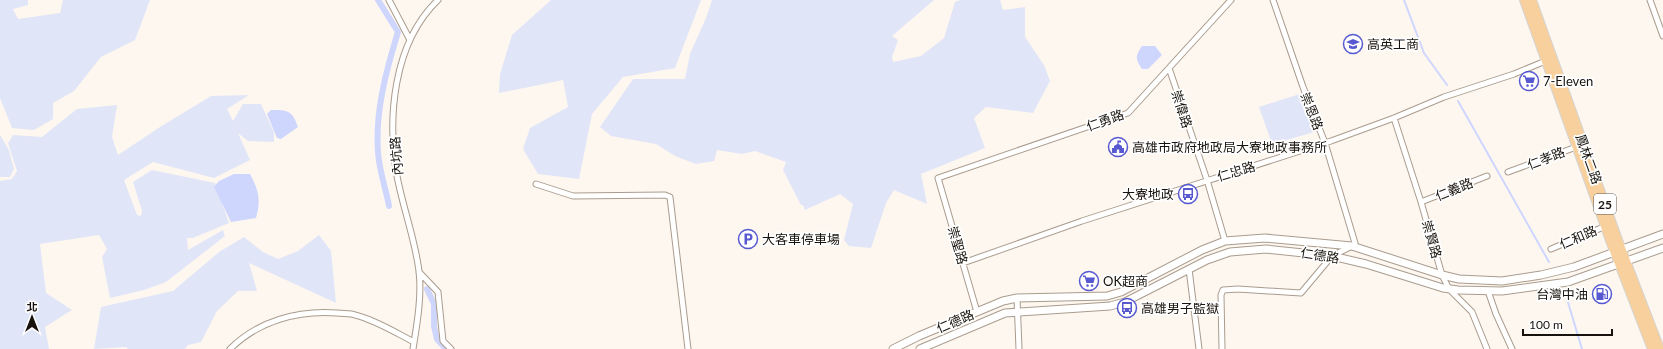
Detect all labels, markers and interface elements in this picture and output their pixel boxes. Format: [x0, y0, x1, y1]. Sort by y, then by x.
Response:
school or university icon: 高英工商 [1342, 33, 1364, 55]
place label: 高英工商 [1367, 36, 1419, 52]
supermarket icon: 7-Eleven [1518, 70, 1540, 92]
place label: 7-Eleven [1543, 73, 1593, 89]
street label: 崇偉路 [1168, 88, 1196, 130]
street label: 崇恩路 [1297, 90, 1327, 132]
street label: 仁勇路 [1084, 106, 1126, 134]
street label: 鳳林二路 [1573, 132, 1605, 186]
street label: 內坑路 [386, 136, 406, 176]
public building icon: 高雄市政府地政局大寮地政事務所 [1107, 136, 1129, 158]
place label: 高雄市政府地政局大寮地政事務所 [1132, 139, 1327, 155]
street label: 仁孝路 [1525, 144, 1567, 172]
street label: 仁忠路 [1215, 158, 1257, 184]
street label: 仁義路 [1433, 174, 1475, 204]
bus stop icon: 大寮地政 [1177, 183, 1199, 205]
place label: 大寮地政 [1122, 186, 1174, 202]
road number: 25 [1594, 194, 1616, 214]
street label: 崇賢路 [1419, 218, 1445, 260]
street label: 仁和路 [1557, 222, 1599, 252]
street label: 崇聖路 [945, 224, 971, 266]
parking icon: 大客車停車場 [737, 228, 759, 250]
place label: 大客車停車場 [762, 231, 840, 247]
street label: 仁德路 [1299, 244, 1341, 266]
supermarket icon: OK超商 [1078, 270, 1100, 292]
place label: OK超商 [1103, 273, 1148, 289]
fuel station icon: 台灣中油 [1591, 283, 1613, 305]
place label: 台灣中油 [1536, 286, 1588, 302]
north arrow [12, 297, 52, 337]
bus stop icon: 高雄男子監獄 [1116, 297, 1138, 319]
text: 北 [27, 300, 38, 313]
place label: 高雄男子監獄 [1141, 300, 1219, 316]
street label: 仁德路 [934, 306, 976, 336]
scale bar [1523, 311, 1612, 337]
text: 100 m [1529, 317, 1563, 332]

